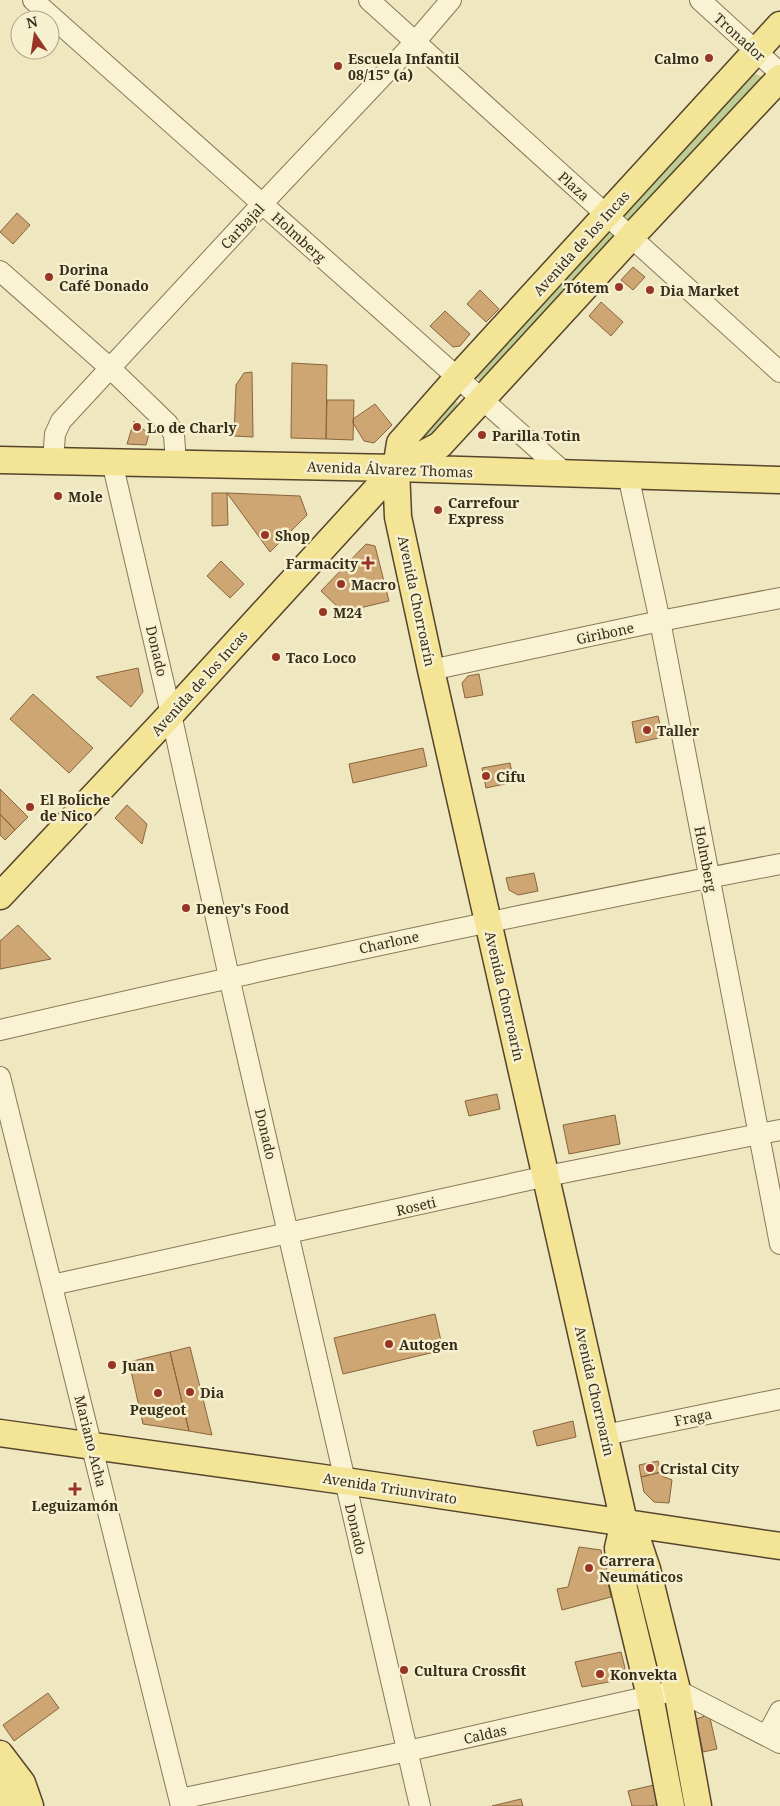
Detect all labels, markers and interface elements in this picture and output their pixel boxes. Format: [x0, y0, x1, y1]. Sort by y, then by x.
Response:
street label: Tronador [710, 9, 770, 66]
north arrow [10, 10, 60, 60]
text: N [24, 11, 39, 32]
place label: Escuela Infantil 08/15º (a) [348, 49, 460, 84]
place label: Calmo [654, 49, 699, 68]
marker: Calmo [703, 52, 715, 64]
marker: Escuela Infantil 08/15º (a) [332, 60, 344, 72]
street label: Plaza [554, 167, 594, 205]
street label: Avenida de los Incas [529, 186, 633, 300]
street label: Carbajal [216, 199, 268, 253]
street label: Holmberg [268, 208, 331, 267]
place label: Dorina Café Donado [59, 260, 149, 295]
marker: Dorina Café Donado [43, 271, 55, 283]
place label: Tótem [564, 278, 609, 297]
marker: Tótem [613, 281, 625, 293]
place label: Dia Market [660, 281, 739, 300]
marker: Dia Market [644, 284, 656, 296]
place label: Lo de Charly [147, 418, 237, 437]
marker: Lo de Charly [131, 421, 143, 433]
place label: Parilla Totin [492, 426, 581, 445]
marker: Parilla Totin [476, 429, 488, 441]
street label: Avenida Álvarez Thomas [307, 457, 473, 481]
place label: Mole [68, 487, 103, 506]
marker: Mole [52, 490, 64, 502]
place label: Carrefour Express [448, 493, 520, 528]
marker: Carrefour Express [432, 504, 444, 516]
place label: Shop [275, 526, 310, 545]
marker: Shop [259, 529, 271, 541]
street label: Avenida Chorroarín [394, 534, 440, 668]
place label: Farmacity [286, 554, 359, 573]
marker: Farmacity [362, 557, 374, 569]
place label: Macro [351, 575, 396, 594]
marker: Macro [335, 578, 347, 590]
place label: M24 [333, 603, 362, 622]
marker: M24 [317, 606, 329, 618]
street label: Giribone [574, 618, 636, 648]
street label: Donado [142, 624, 172, 678]
street label: Avenida de los Incas [147, 626, 251, 740]
place label: Taco Loco [286, 648, 356, 667]
marker: Taco Loco [270, 651, 282, 663]
place label: Taller [657, 721, 700, 740]
marker: Taller [641, 724, 653, 736]
place label: Cifu [496, 767, 525, 786]
marker: Cifu [480, 770, 492, 782]
place label: El Boliche de Nico [40, 790, 110, 825]
marker: El Boliche de Nico [24, 801, 36, 813]
street label: Holmberg [690, 824, 722, 894]
place label: Deney's Food [196, 899, 289, 918]
marker: Deney's Food [180, 902, 192, 914]
street label: Charlone [357, 926, 421, 958]
street label: Avenida Chorroarín [481, 929, 529, 1063]
street label: Donado [251, 1107, 281, 1161]
street label: Roseti [394, 1192, 438, 1220]
street label: Avenida Chorroarín [571, 1324, 619, 1458]
place label: Autogen [399, 1335, 458, 1354]
marker: Autogen [383, 1338, 395, 1350]
place label: Juan [121, 1356, 155, 1375]
marker: Juan [106, 1359, 118, 1371]
place label: Dia [200, 1383, 224, 1402]
marker: Dia [184, 1386, 196, 1398]
marker: Peugeot [152, 1387, 164, 1399]
street label: Mariano Acha [70, 1393, 112, 1489]
place label: Peugeot [130, 1400, 187, 1419]
street label: Fraga [673, 1404, 714, 1430]
place label: Cristal City [660, 1459, 740, 1478]
marker: Cristal City [644, 1462, 656, 1474]
street label: Avenida Triunvirato [322, 1468, 458, 1508]
marker: Leguizamón [69, 1483, 81, 1495]
place label: Leguizamón [32, 1496, 118, 1515]
street label: Donado [341, 1502, 371, 1556]
place label: Carrera Neumáticos [599, 1551, 683, 1586]
marker: Carrera Neumáticos [583, 1562, 595, 1574]
place label: Cultura Crossfit [414, 1661, 527, 1680]
marker: Cultura Crossfit [398, 1664, 410, 1676]
place label: Konvekta [610, 1665, 677, 1684]
marker: Konvekta [594, 1668, 606, 1680]
street label: Caldas [462, 1720, 508, 1748]

